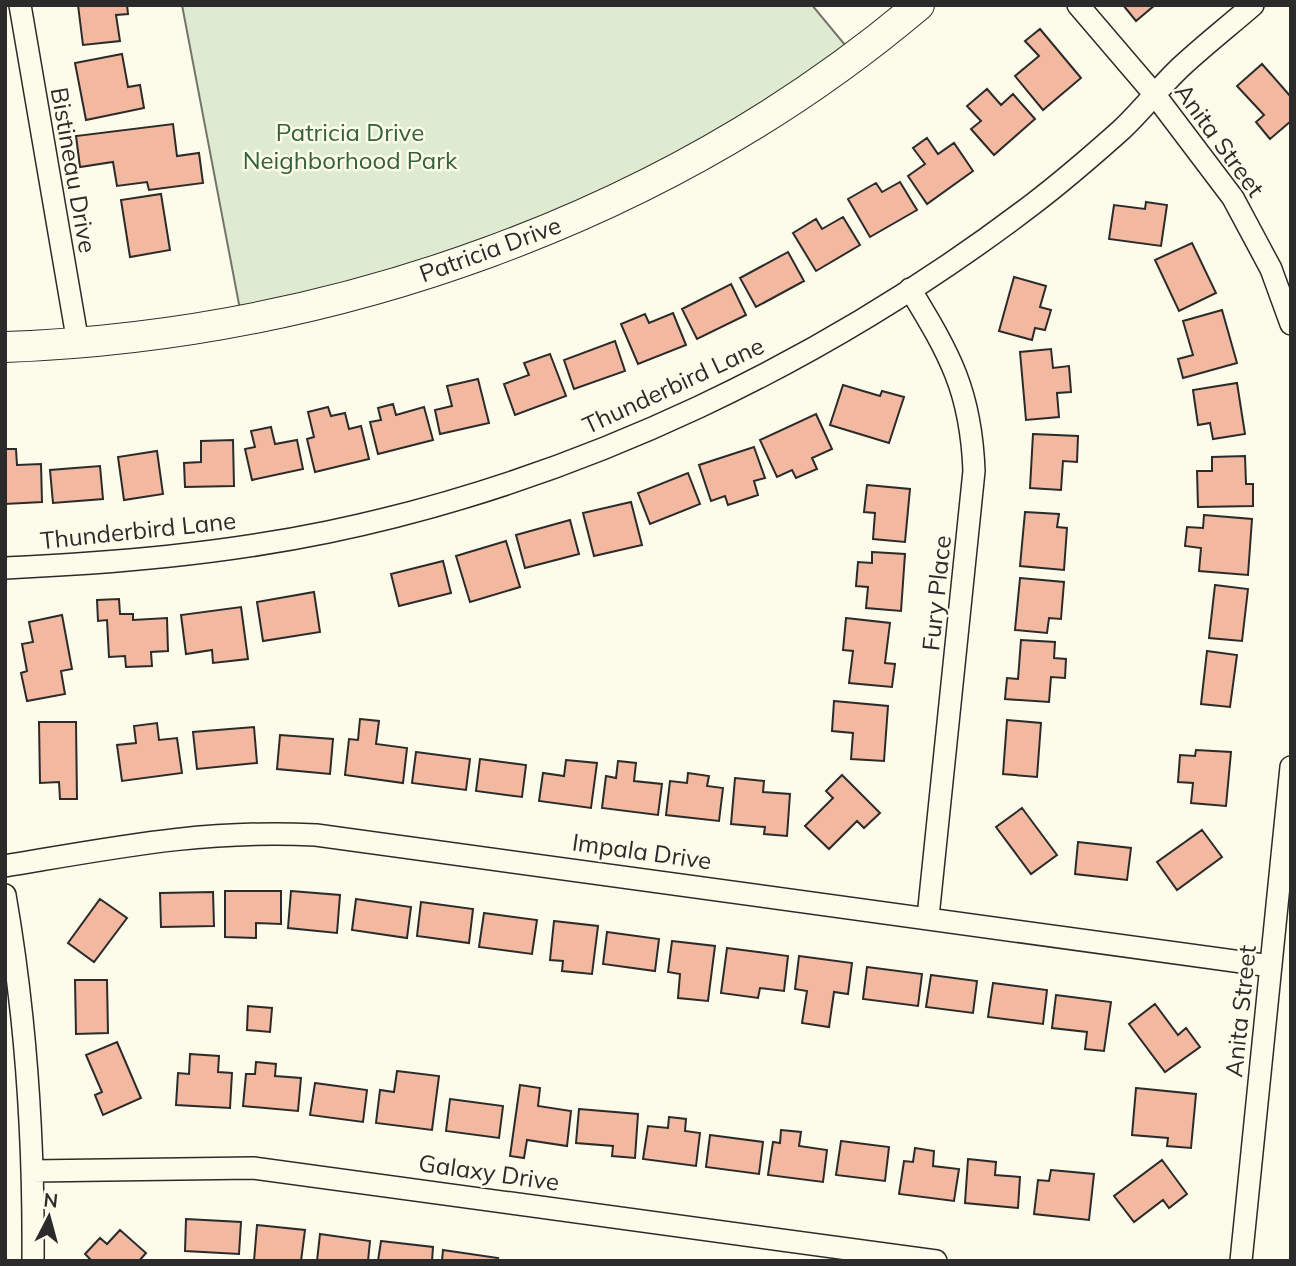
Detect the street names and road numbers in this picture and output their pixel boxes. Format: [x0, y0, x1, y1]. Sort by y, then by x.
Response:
street label: Anita Street [1169, 77, 1271, 203]
street label: Bistineau Drive [45, 85, 103, 255]
street label: Patricia Drive [415, 210, 565, 288]
street label: Thunderbird Lane [578, 330, 768, 440]
street label: Thunderbird Lane [39, 505, 237, 555]
street label: Fury Place [915, 534, 957, 652]
street label: Impala Drive [570, 826, 714, 876]
street label: Anita Street [1218, 943, 1262, 1079]
street label: Galaxy Drive [417, 1147, 561, 1197]

